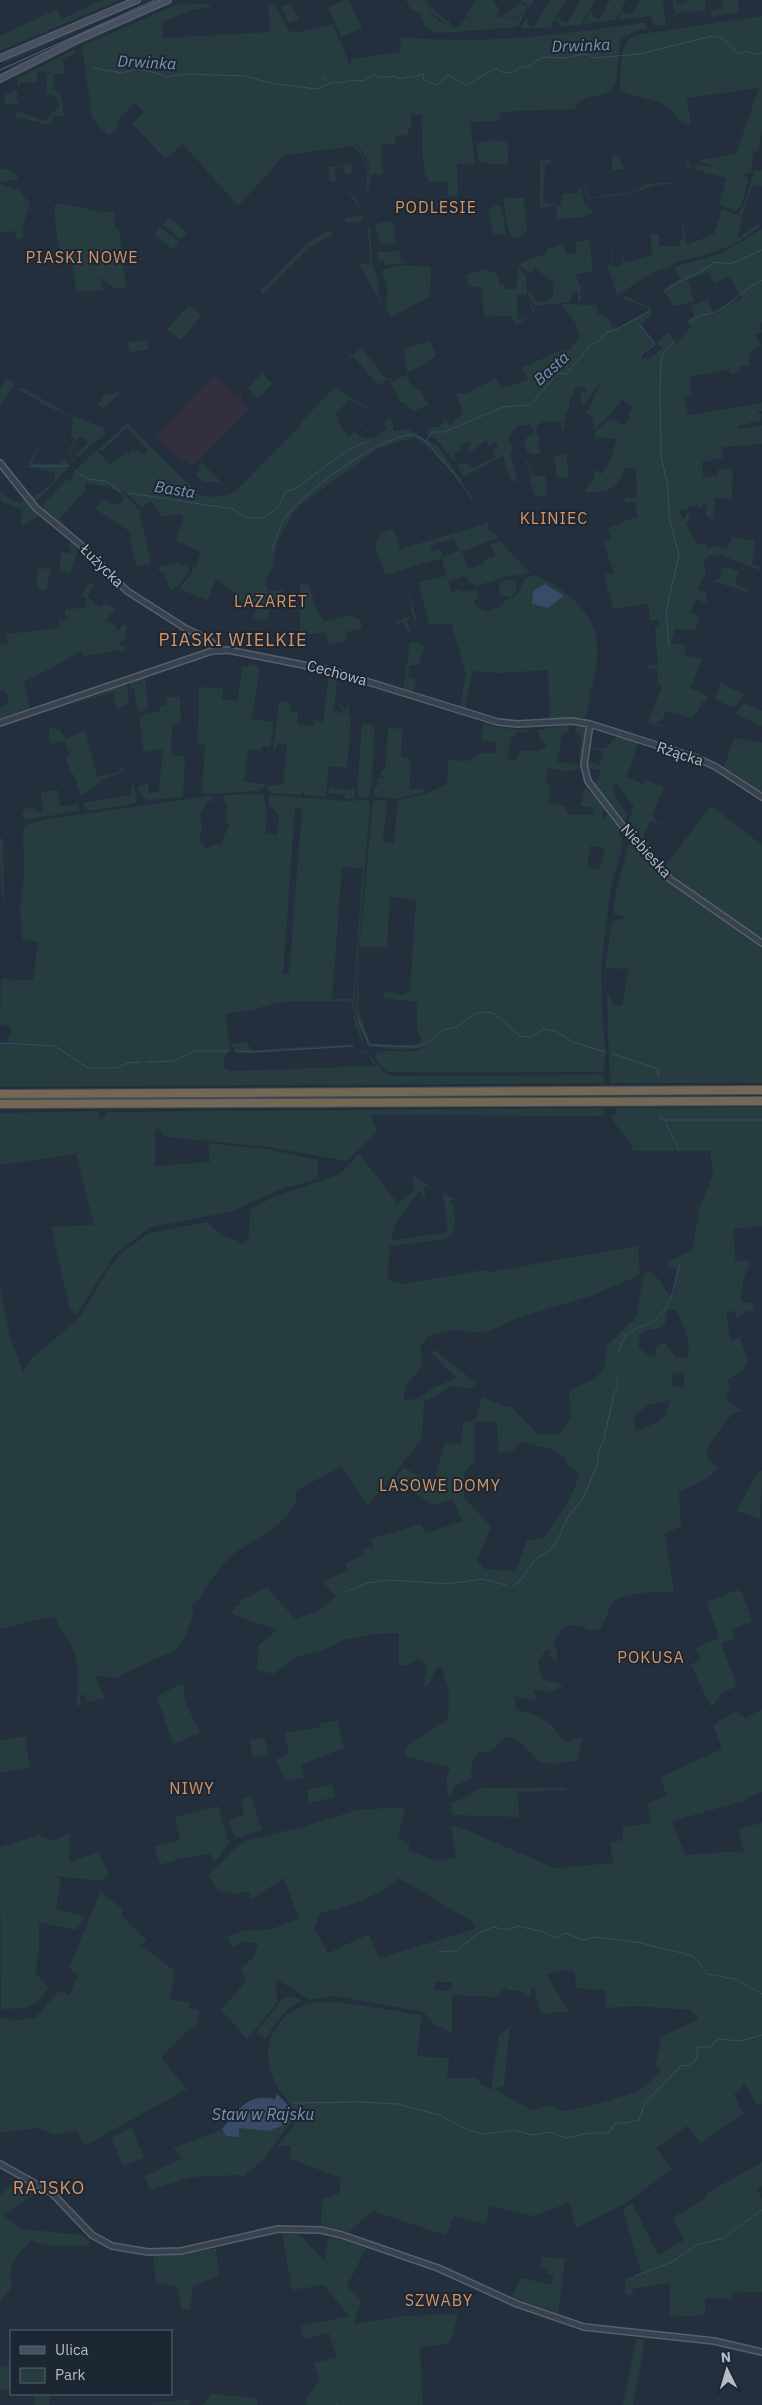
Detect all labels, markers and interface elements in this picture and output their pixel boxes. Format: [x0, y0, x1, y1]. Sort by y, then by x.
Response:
water label: Drwinka [551, 34, 611, 56]
water label: Drwinka [117, 50, 177, 74]
district label: PODLESIE [395, 197, 477, 217]
district label: PIASKI NOWE [25, 247, 139, 267]
water label: Basta [529, 347, 573, 389]
water label: Basta [153, 476, 197, 502]
district label: KLINIEC [520, 508, 588, 528]
street label: Łużycka [76, 539, 128, 591]
district label: LAZARET [234, 591, 308, 611]
district label: PIASKI WIELKIE [159, 628, 307, 651]
street label: Cechowa [305, 655, 369, 690]
street label: Rżącka [654, 737, 706, 770]
street label: Niebieska [617, 820, 676, 882]
district label: LASOWE DOMY [379, 1475, 501, 1495]
district label: POKUSA [617, 1647, 685, 1667]
district label: NIWY [169, 1778, 215, 1798]
water label: Staw w Rajsku [212, 2104, 314, 2124]
district label: RAJSKO [13, 2176, 85, 2199]
district label: SZWABY [405, 2290, 473, 2310]
legend [10, 2330, 172, 2395]
text: Ulica [55, 2340, 89, 2359]
north arrow [702, 2345, 752, 2395]
text: N [720, 2348, 732, 2366]
text: Park [55, 2365, 85, 2384]

